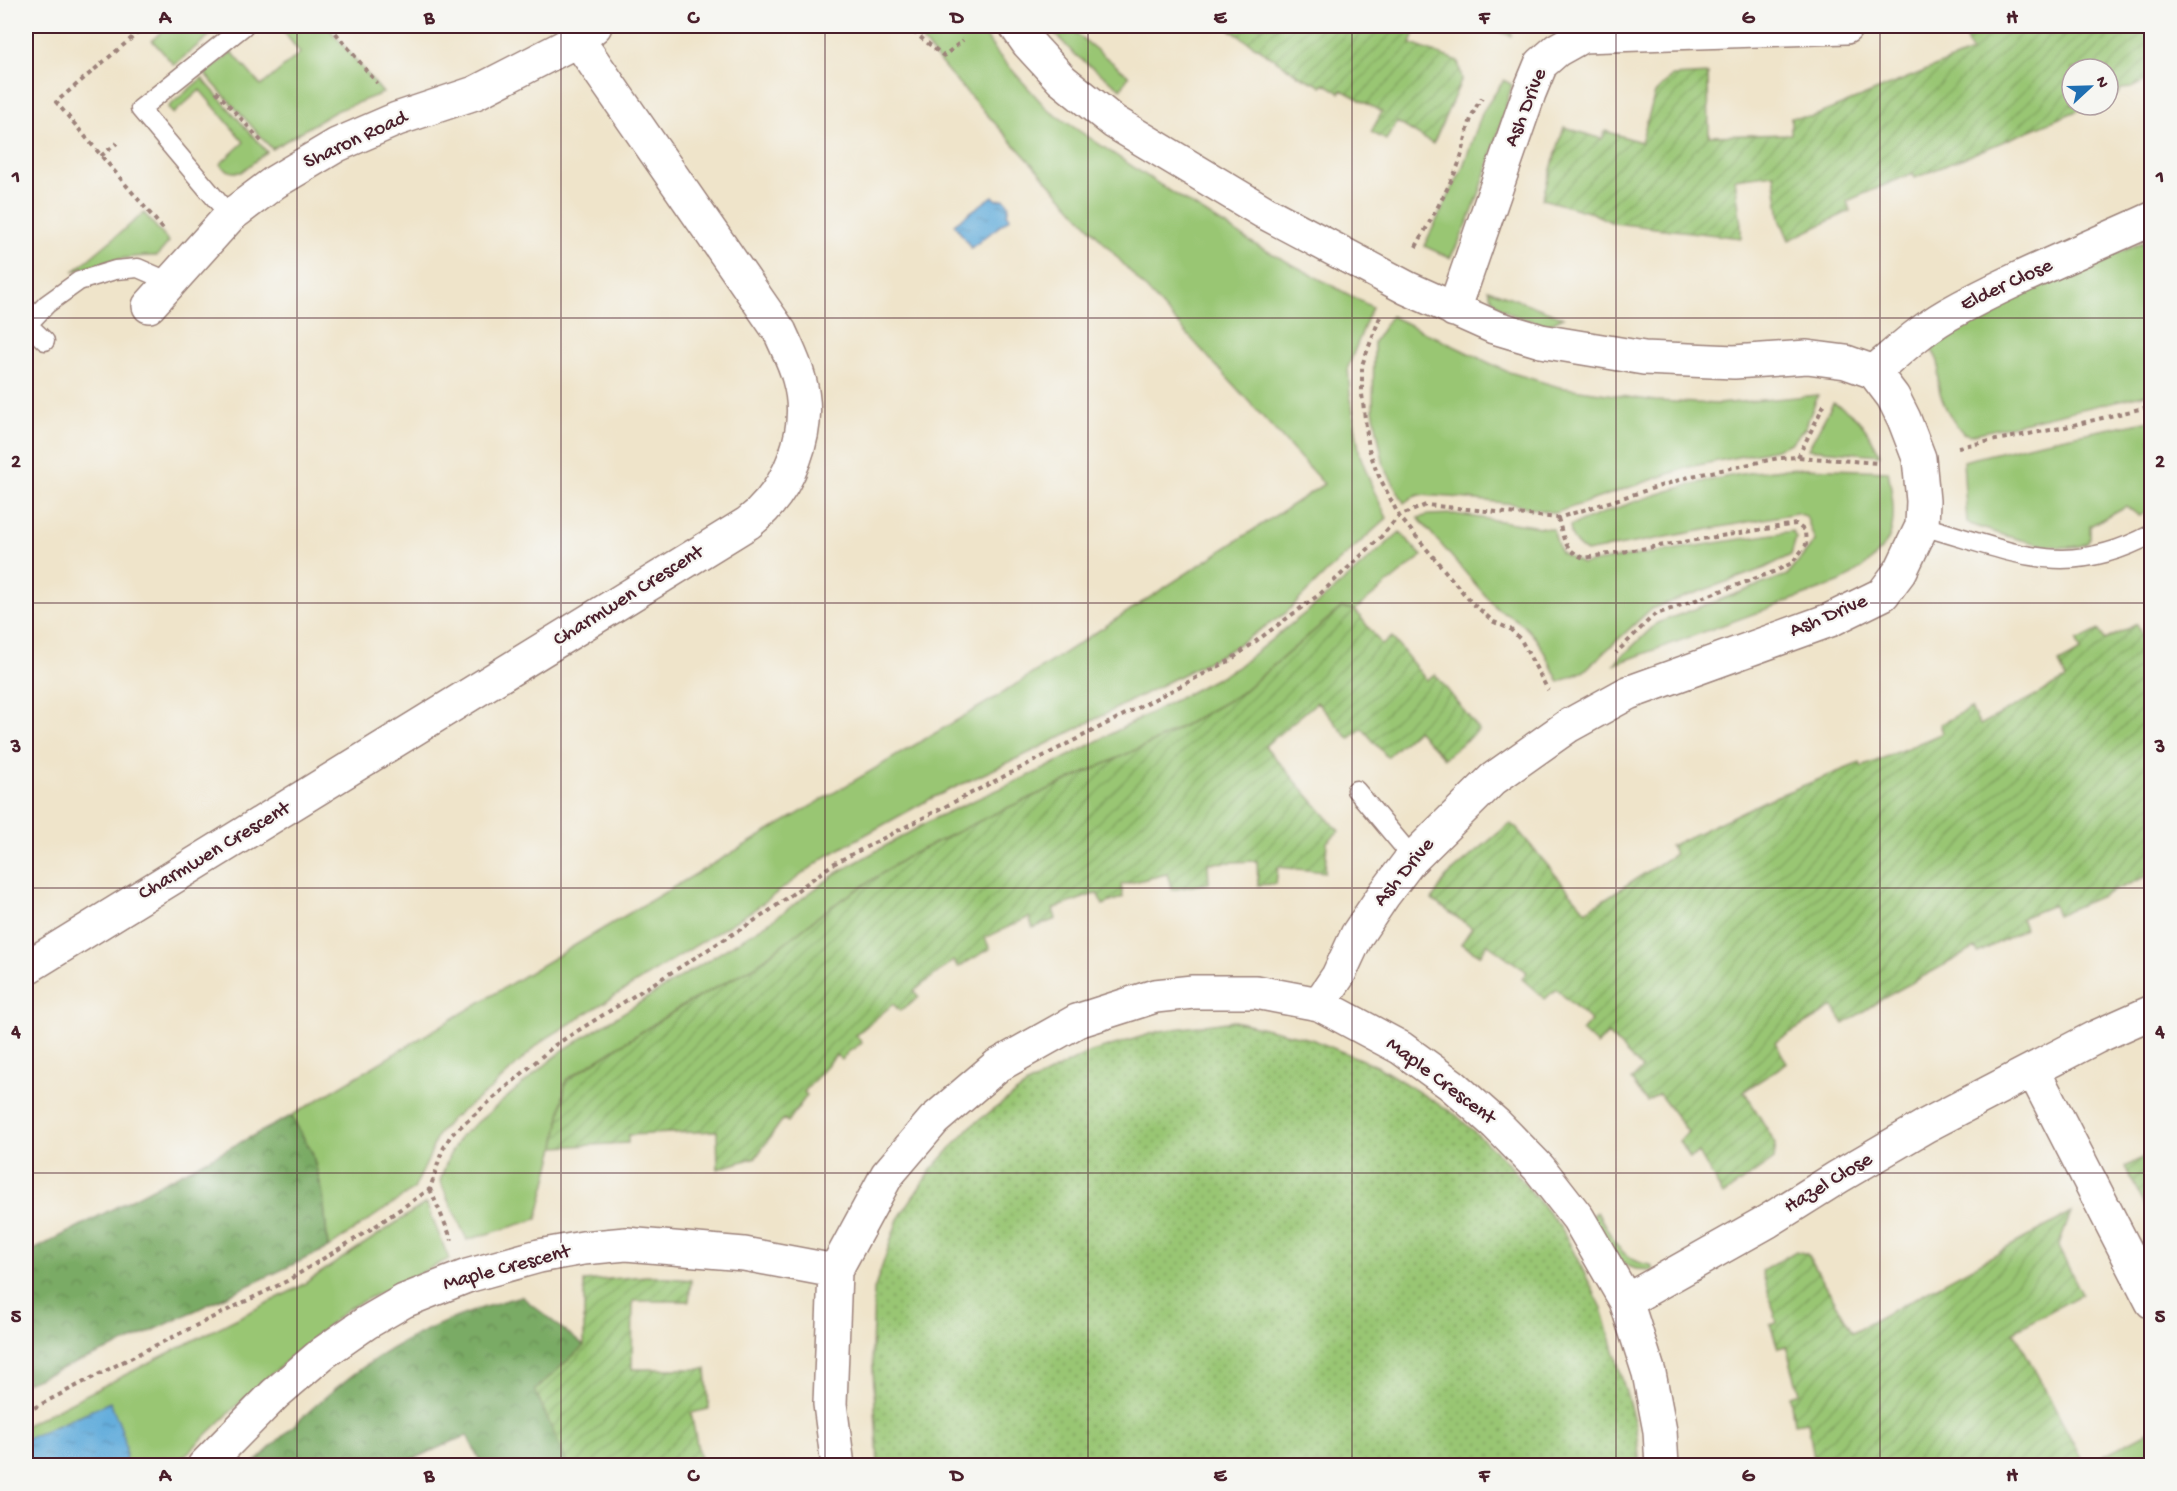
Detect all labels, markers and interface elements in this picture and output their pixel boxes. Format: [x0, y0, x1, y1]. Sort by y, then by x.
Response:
text: A [158, 8, 173, 31]
text: B [423, 8, 435, 31]
text: C [687, 8, 701, 31]
text: D [948, 8, 964, 31]
text: E [1214, 8, 1228, 31]
text: F [1478, 8, 1491, 31]
text: G [1742, 8, 1756, 31]
text: H [2006, 8, 2018, 31]
north arrow [2060, 57, 2120, 117]
street label: Ash Drive [1500, 64, 1554, 151]
text: N [2090, 74, 2112, 92]
street label: Sharon Road [300, 105, 413, 176]
text: 1 [11, 167, 20, 190]
text: 1 [2155, 167, 2164, 190]
street label: Elder Close [1957, 253, 2058, 318]
text: 2 [11, 452, 21, 475]
text: 2 [2155, 452, 2165, 475]
street label: Charmwen Crescent [549, 539, 711, 653]
street label: Ash Drive [1786, 589, 1873, 645]
text: 3 [10, 737, 21, 760]
text: 3 [2154, 737, 2165, 760]
street label: Charmwen Crescent [135, 796, 298, 907]
street label: Ash Drive [1369, 833, 1442, 913]
text: 4 [10, 1022, 21, 1045]
text: 4 [2154, 1022, 2165, 1045]
street label: Maple Crescent [1380, 1033, 1502, 1133]
street label: Hazel Close [1780, 1147, 1879, 1220]
street label: Maple Crescent [441, 1239, 576, 1298]
text: 5 [11, 1307, 22, 1330]
text: 5 [2155, 1307, 2166, 1330]
text: A [158, 1466, 173, 1489]
text: B [423, 1466, 435, 1489]
text: C [687, 1466, 701, 1489]
text: D [948, 1466, 964, 1489]
text: E [1214, 1466, 1228, 1489]
text: F [1478, 1466, 1491, 1489]
text: G [1742, 1466, 1756, 1489]
text: H [2006, 1466, 2018, 1489]

